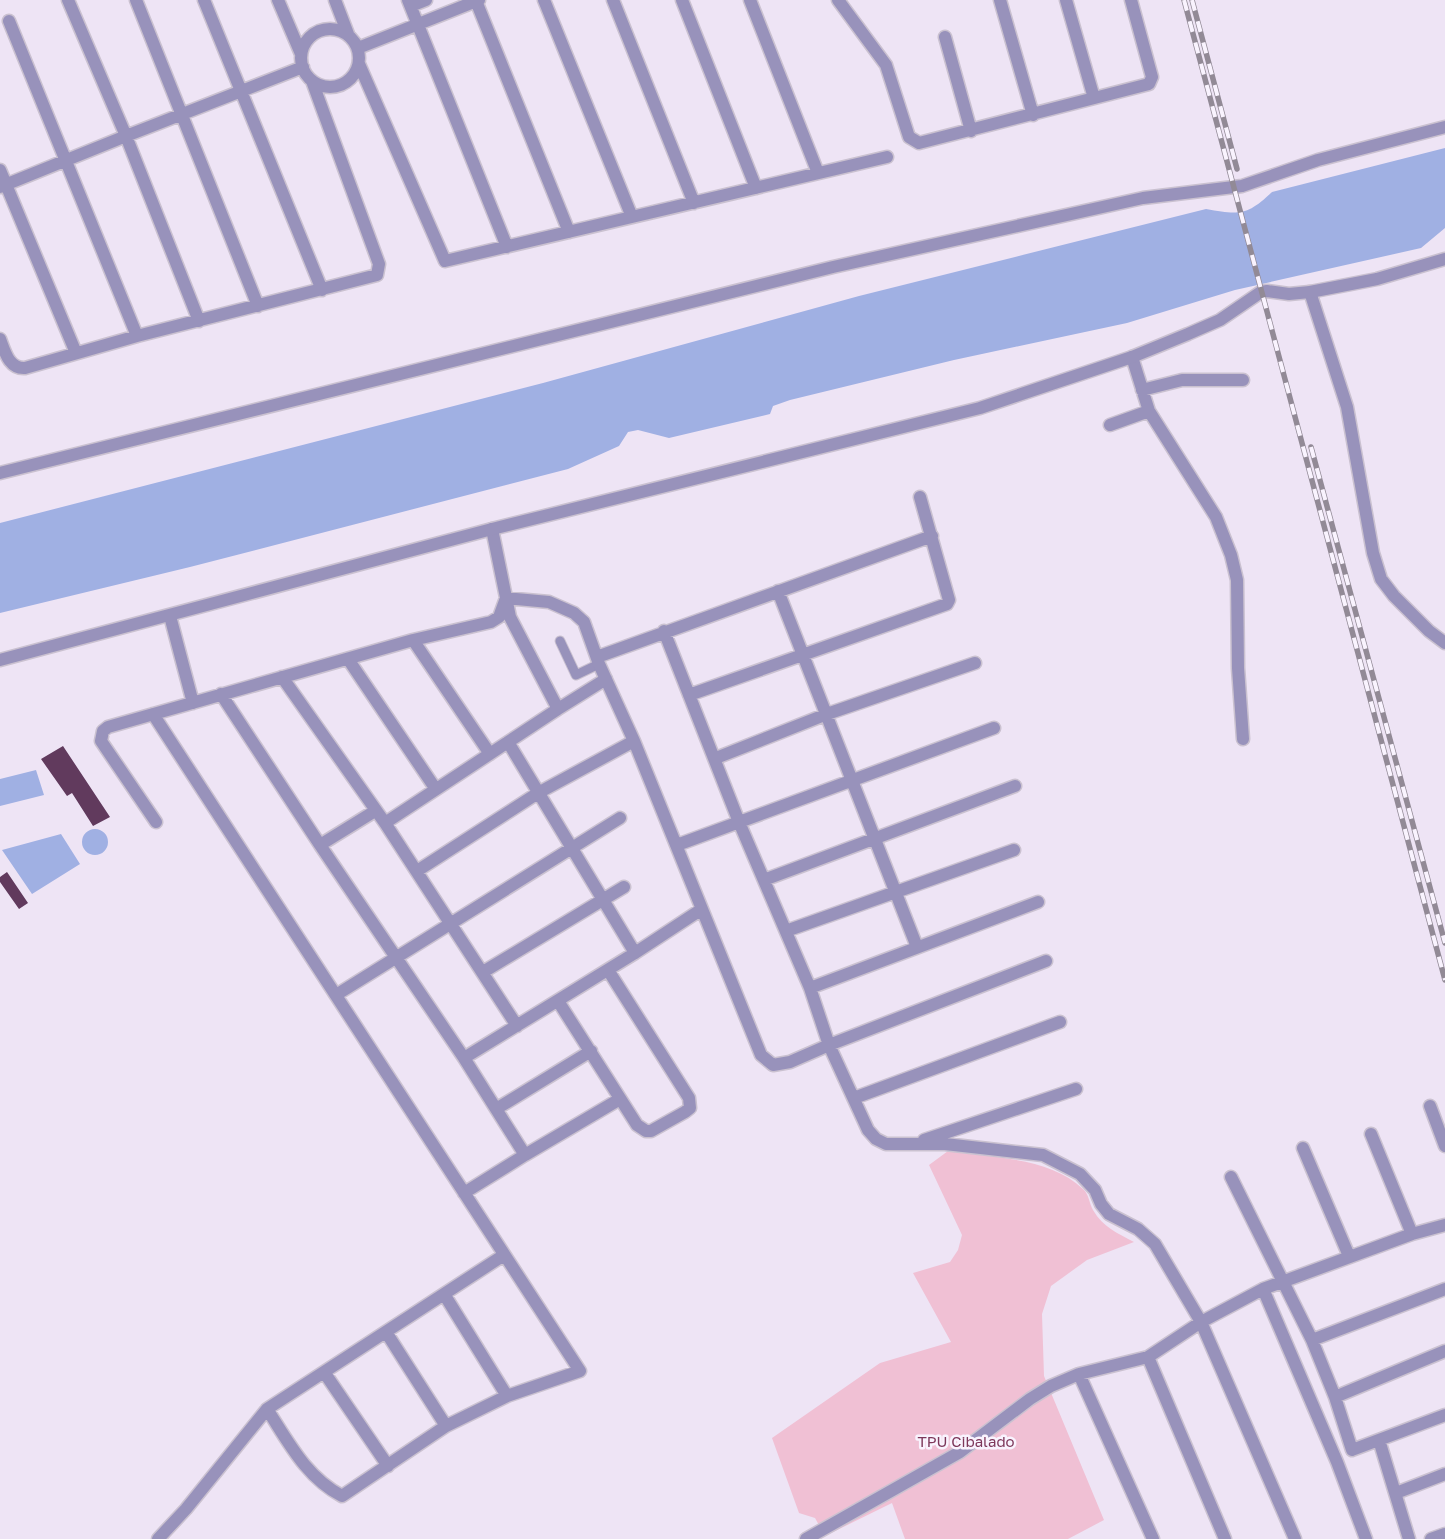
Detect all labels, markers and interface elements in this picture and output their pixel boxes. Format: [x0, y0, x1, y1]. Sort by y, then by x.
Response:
park label: TPU Cibalado [917, 1432, 1015, 1450]

